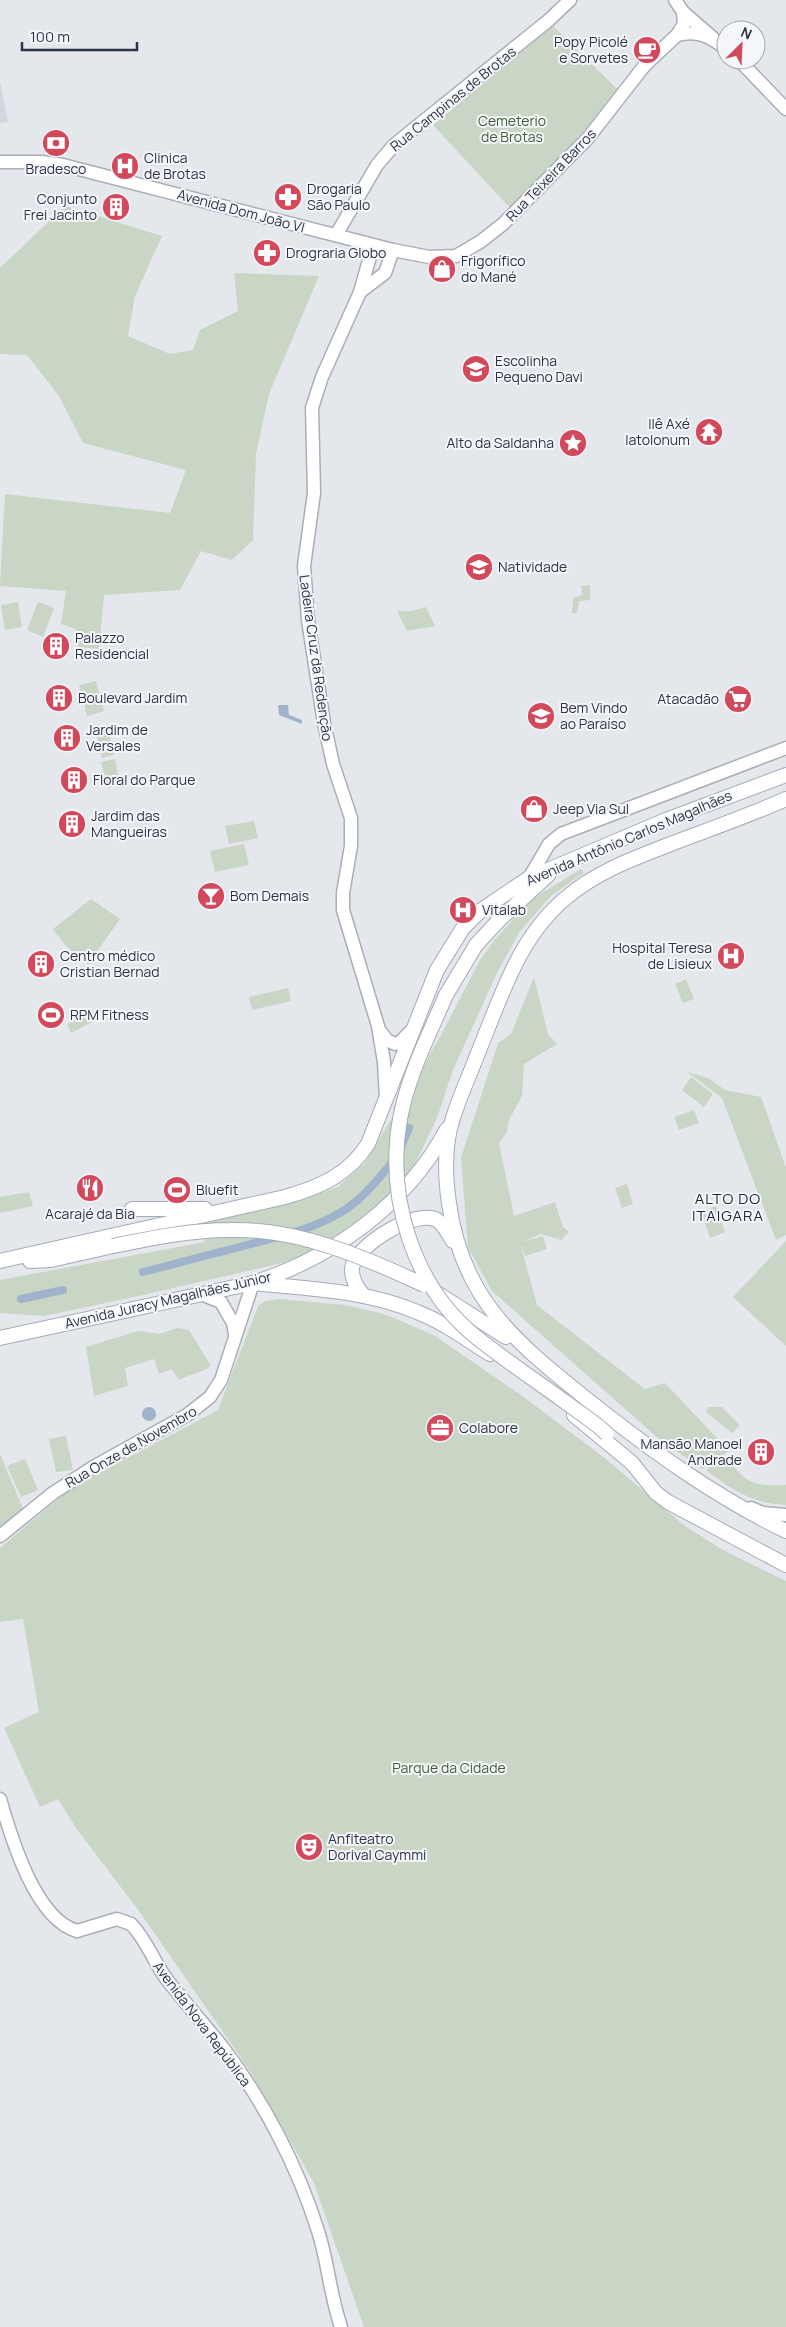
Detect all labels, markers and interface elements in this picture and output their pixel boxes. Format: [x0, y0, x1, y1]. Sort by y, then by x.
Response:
scale bar [22, 20, 138, 52]
north arrow [716, 20, 766, 70]
text: N [738, 22, 755, 43]
text: 100 m [30, 26, 70, 47]
place label: Popy Picolé e Sorvetes [554, 32, 628, 67]
cafe icon: Popy Picolé e Sorvetes [632, 35, 662, 65]
street label: Rua Campinas de Brotas [386, 42, 520, 155]
park label: Cemeterio de Brotas [478, 111, 546, 146]
street label: Rua Teixeira Barros [501, 124, 600, 225]
bank icon: Bradesco [41, 128, 71, 158]
place label: Clinica de Brotas [144, 148, 206, 183]
hospital icon: Clinica de Brotas [110, 151, 140, 181]
place label: Bradesco [26, 159, 86, 178]
place label: Drogaria São Paulo [307, 179, 370, 214]
pharmacy icon: Drogaria São Paulo [273, 182, 303, 212]
street label: Avenida Dom João VI [175, 184, 307, 237]
place label: Conjunto Frei Jacinto [24, 189, 97, 224]
building icon: Conjunto Frei Jacinto [101, 192, 131, 222]
pharmacy icon: Drograria Globo [252, 238, 282, 268]
place label: Drograria Globo [286, 243, 386, 262]
place label: Frigorífico do Mané [461, 251, 526, 286]
shop icon: Frigorífico do Mané [427, 254, 457, 284]
place label: Escolinha Pequeno Davi [495, 351, 583, 386]
school or university icon: Escolinha Pequeno Davi [461, 354, 491, 384]
place label: Ilê Axé Iatolonum [625, 414, 690, 449]
temple icon: Ilê Axé Iatolonum [694, 417, 724, 447]
place icon: Alto da Saldanha [558, 428, 588, 458]
place label: Alto da Saldanha [446, 433, 554, 452]
school or university icon: Natividade [464, 552, 494, 582]
place label: Natividade [498, 557, 567, 576]
street label: Ladeira Cruz da Redenção [295, 574, 338, 742]
place label: Palazzo Residencial [75, 628, 149, 663]
building icon: Palazzo Residencial [41, 631, 71, 661]
building icon: Boulevard Jardim [44, 683, 74, 713]
supermarket icon: Atacadão [723, 684, 753, 714]
place label: Boulevard Jardim [78, 688, 188, 707]
place label: Atacadão [657, 689, 719, 708]
place label: Bem Vindo ao Paraíso [560, 698, 628, 733]
school or university icon: Bem Vindo ao Paraíso [526, 701, 556, 731]
place label: Jardim de Versales [86, 720, 148, 755]
building icon: Jardim de Versales [52, 723, 82, 753]
building icon: Floral do Parque [59, 765, 89, 795]
place label: Floral do Parque [93, 770, 195, 789]
street label: Avenida Antônio Carlos Magalhães [523, 785, 735, 890]
shop icon: Jeep Via Sul [519, 794, 549, 824]
place label: Jeep Via Sul [553, 799, 629, 818]
place label: Jardim das Mangueiras [91, 806, 167, 841]
building icon: Jardim das Mangueiras [57, 809, 87, 839]
bar icon: Bom Demais [196, 881, 226, 911]
place label: Bom Demais [230, 886, 309, 905]
hospital icon: Vitalab [448, 895, 478, 925]
place label: Vitalab [482, 900, 526, 919]
place label: Hospital Teresa de Lisieux [612, 938, 713, 973]
hospital icon: Hospital Teresa de Lisieux [716, 941, 746, 971]
place label: Centro médico Cristian Bernad [60, 946, 160, 981]
building icon: Centro médico Cristian Bernad [26, 949, 56, 979]
sports icon: RPM Fitness [36, 1000, 66, 1030]
place label: RPM Fitness [70, 1005, 149, 1024]
restaurant icon: Acarajé da Bia [75, 1173, 105, 1203]
sports icon: Bluefit [162, 1175, 192, 1205]
place label: Bluefit [196, 1180, 239, 1199]
district label: ALTO DO ITAIGARA [692, 1188, 764, 1226]
place label: Acarajé da Bia [45, 1204, 135, 1223]
street label: Avenida Juracy Magalhães Júnior [63, 1266, 273, 1333]
street label: Rua Onze de Novembro [61, 1401, 200, 1492]
office icon: Colabore [425, 1413, 455, 1443]
place label: Colabore [459, 1418, 518, 1437]
place label: Mansão Manoel Andrade [640, 1434, 742, 1469]
building icon: Mansão Manoel Andrade [746, 1437, 776, 1467]
park label: Parque da Cidade [392, 1758, 506, 1777]
place label: Anfiteatro Dorival Caymmi [328, 1829, 426, 1864]
theatre icon: Anfiteatro Dorival Caymmi [294, 1832, 324, 1862]
street label: Avenida Nova República [149, 1957, 256, 2090]

